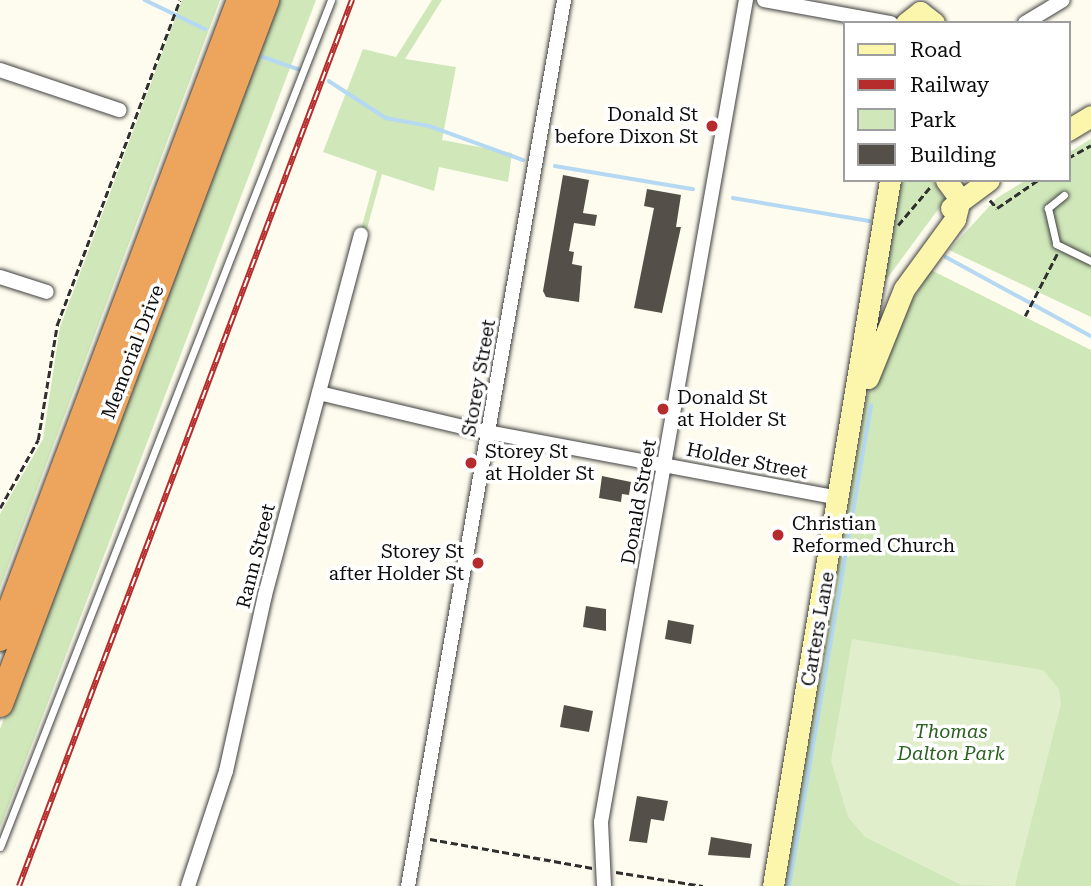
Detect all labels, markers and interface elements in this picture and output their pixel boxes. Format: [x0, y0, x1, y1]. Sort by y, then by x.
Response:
legend [842, 21, 1070, 182]
text: Road [910, 38, 962, 62]
text: Railway [910, 73, 989, 97]
place label: Donald St before Dixon St [555, 104, 698, 148]
text: Park [910, 108, 956, 132]
marker: Donald St before Dixon St [704, 118, 720, 134]
text: Building [910, 143, 996, 167]
street label: Memorial Drive [97, 282, 169, 422]
street label: Storey Street [457, 318, 501, 438]
place label: Donald St at Holder St [677, 387, 786, 431]
marker: Donald St at Holder St [655, 401, 671, 417]
street label: Donald Street [617, 438, 661, 566]
street label: Holder Street [685, 438, 809, 484]
place label: Storey St at Holder St [485, 441, 594, 485]
marker: Storey St at Holder St [463, 455, 479, 471]
street label: Rann Street [232, 501, 280, 611]
place label: Christian Reformed Church [792, 513, 955, 557]
marker: Christian Reformed Church [770, 527, 786, 543]
place label: Storey St after Holder St [329, 541, 464, 585]
marker: Storey St after Holder St [470, 555, 486, 571]
street label: Carters Lane [797, 570, 839, 688]
park label: Thomas Dalton Park [897, 721, 1005, 765]

